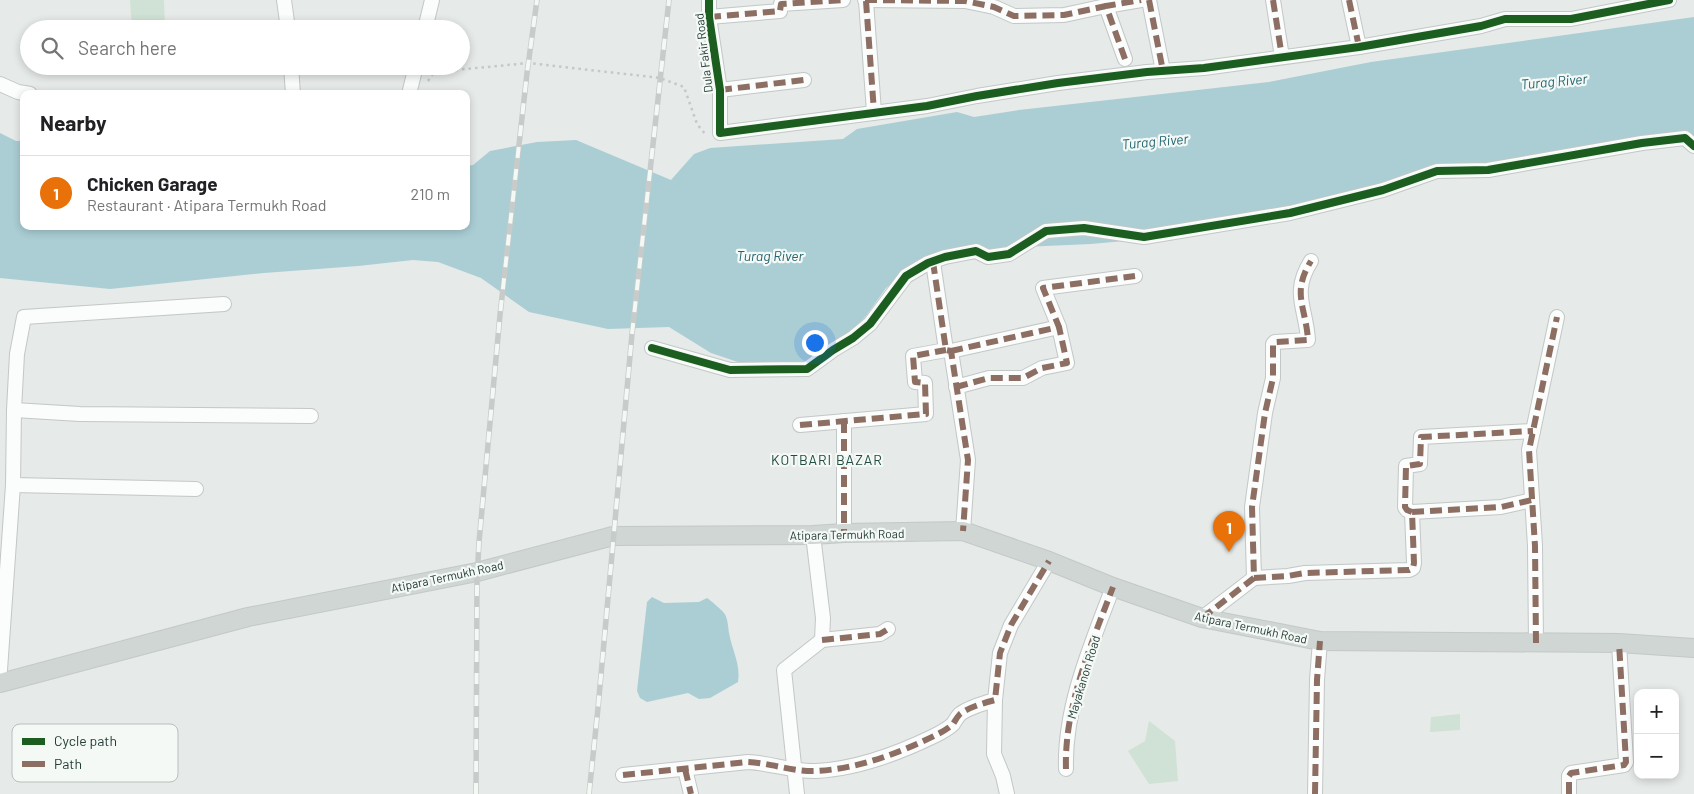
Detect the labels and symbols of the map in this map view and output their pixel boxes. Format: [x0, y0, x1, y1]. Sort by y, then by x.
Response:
street label: Dula Fakir Road [691, 12, 715, 94]
water label: Turag River [1520, 70, 1589, 92]
water label: Turag River [1121, 130, 1190, 152]
water label: Turag River [737, 247, 804, 264]
your location [802, 330, 828, 356]
district label: KOTBARI BAZAR [771, 451, 883, 468]
pin: 1 [1213, 511, 1245, 552]
street label: Atipara Termukh Road [790, 526, 904, 542]
street label: Atipara Termukh Road [389, 557, 505, 595]
street label: Atipara Termukh Road [1193, 608, 1309, 646]
street label: Mayakanon Road [1064, 634, 1102, 720]
legend [12, 724, 178, 782]
text: Cycle path [54, 732, 117, 749]
text: Path [54, 755, 82, 772]

